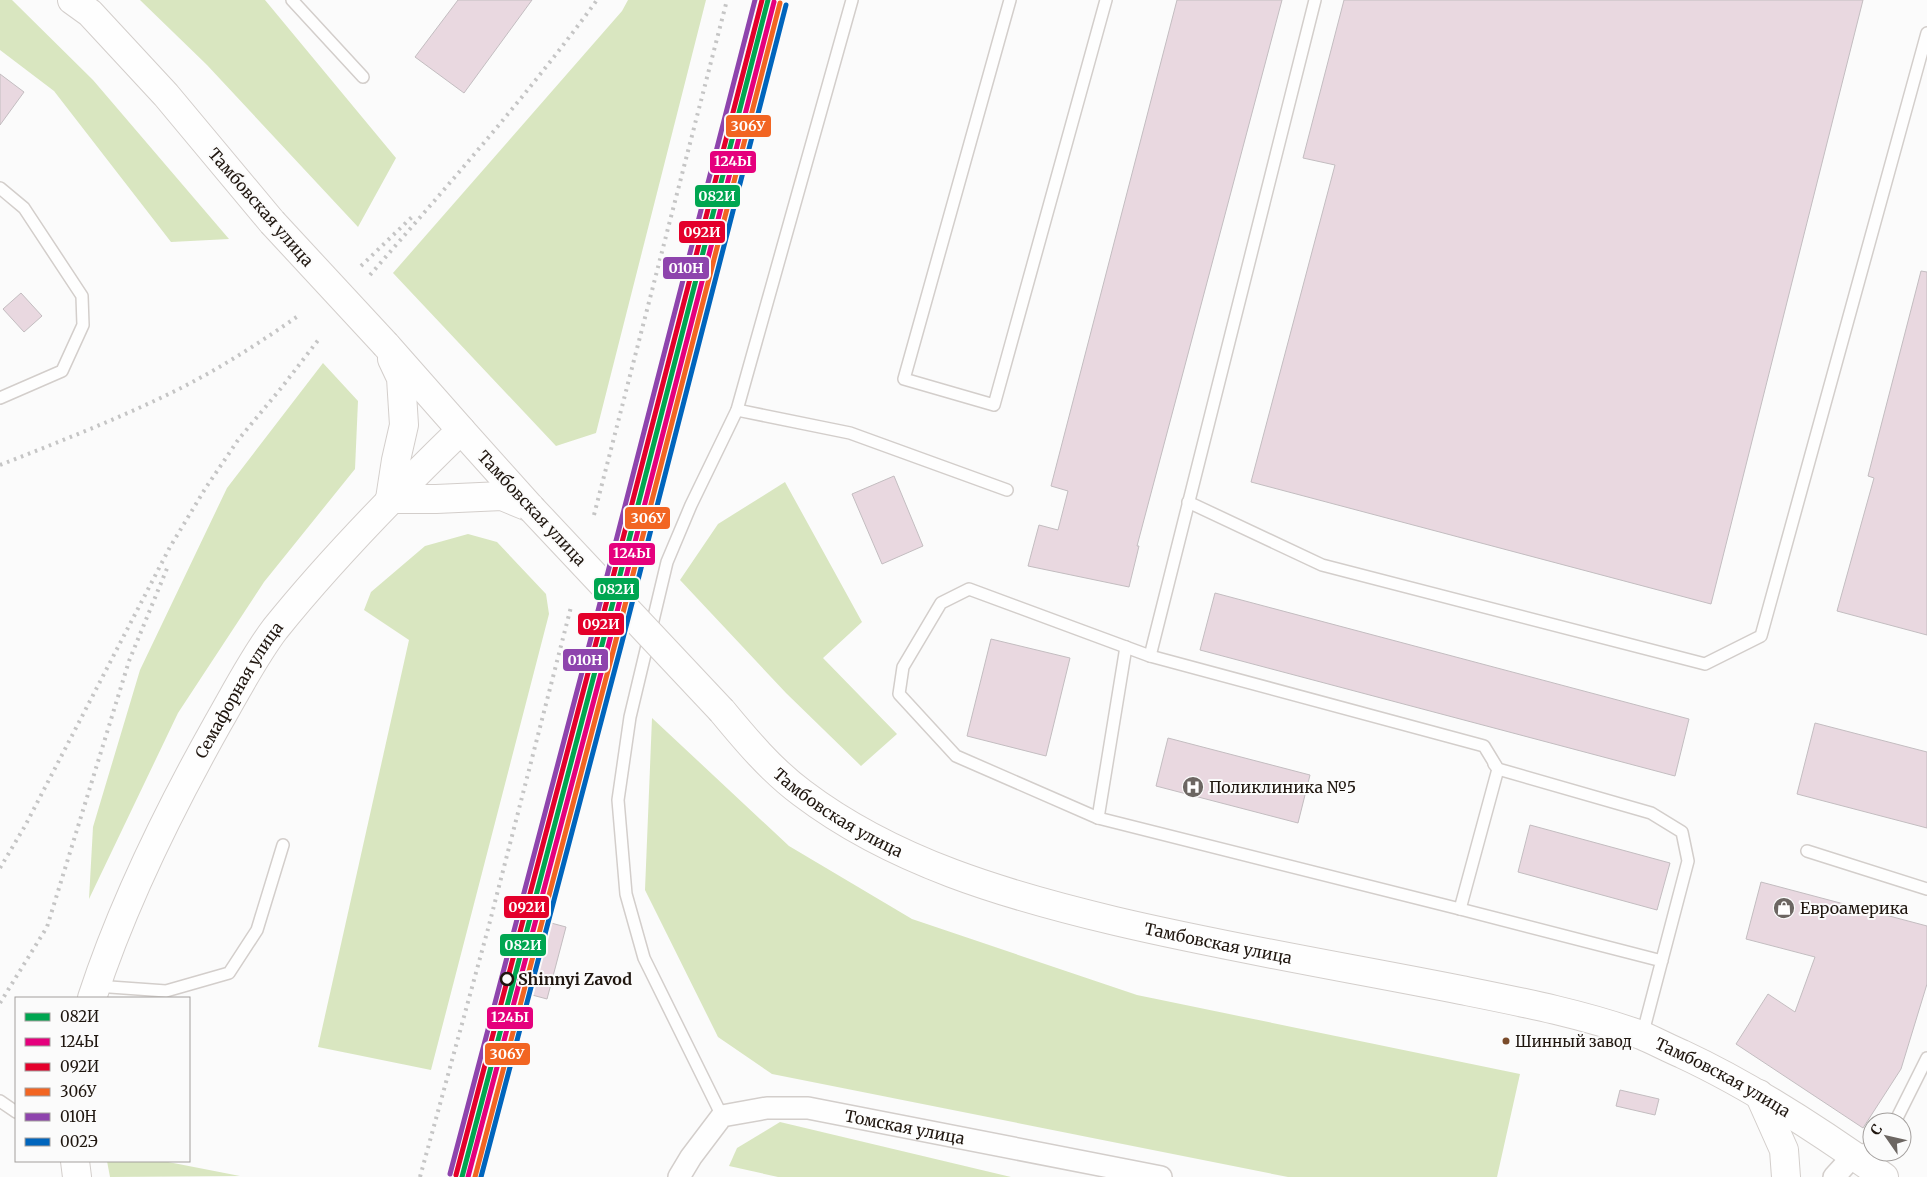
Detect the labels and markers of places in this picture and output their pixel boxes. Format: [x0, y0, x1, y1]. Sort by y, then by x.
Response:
hospital icon: Поликлиника №5 [1181, 775, 1205, 799]
place label: Поликлиника №5 [1209, 777, 1356, 797]
shop icon: Евроамерика [1772, 896, 1796, 920]
place label: Евроамерика [1800, 898, 1909, 918]
place label: Shinnyi Zavod [518, 969, 632, 989]
marker: Shinnyi Zavod [500, 972, 514, 986]
place label: Шинный завод [1515, 1032, 1632, 1051]
marker: Шинный завод [1501, 1036, 1511, 1046]

